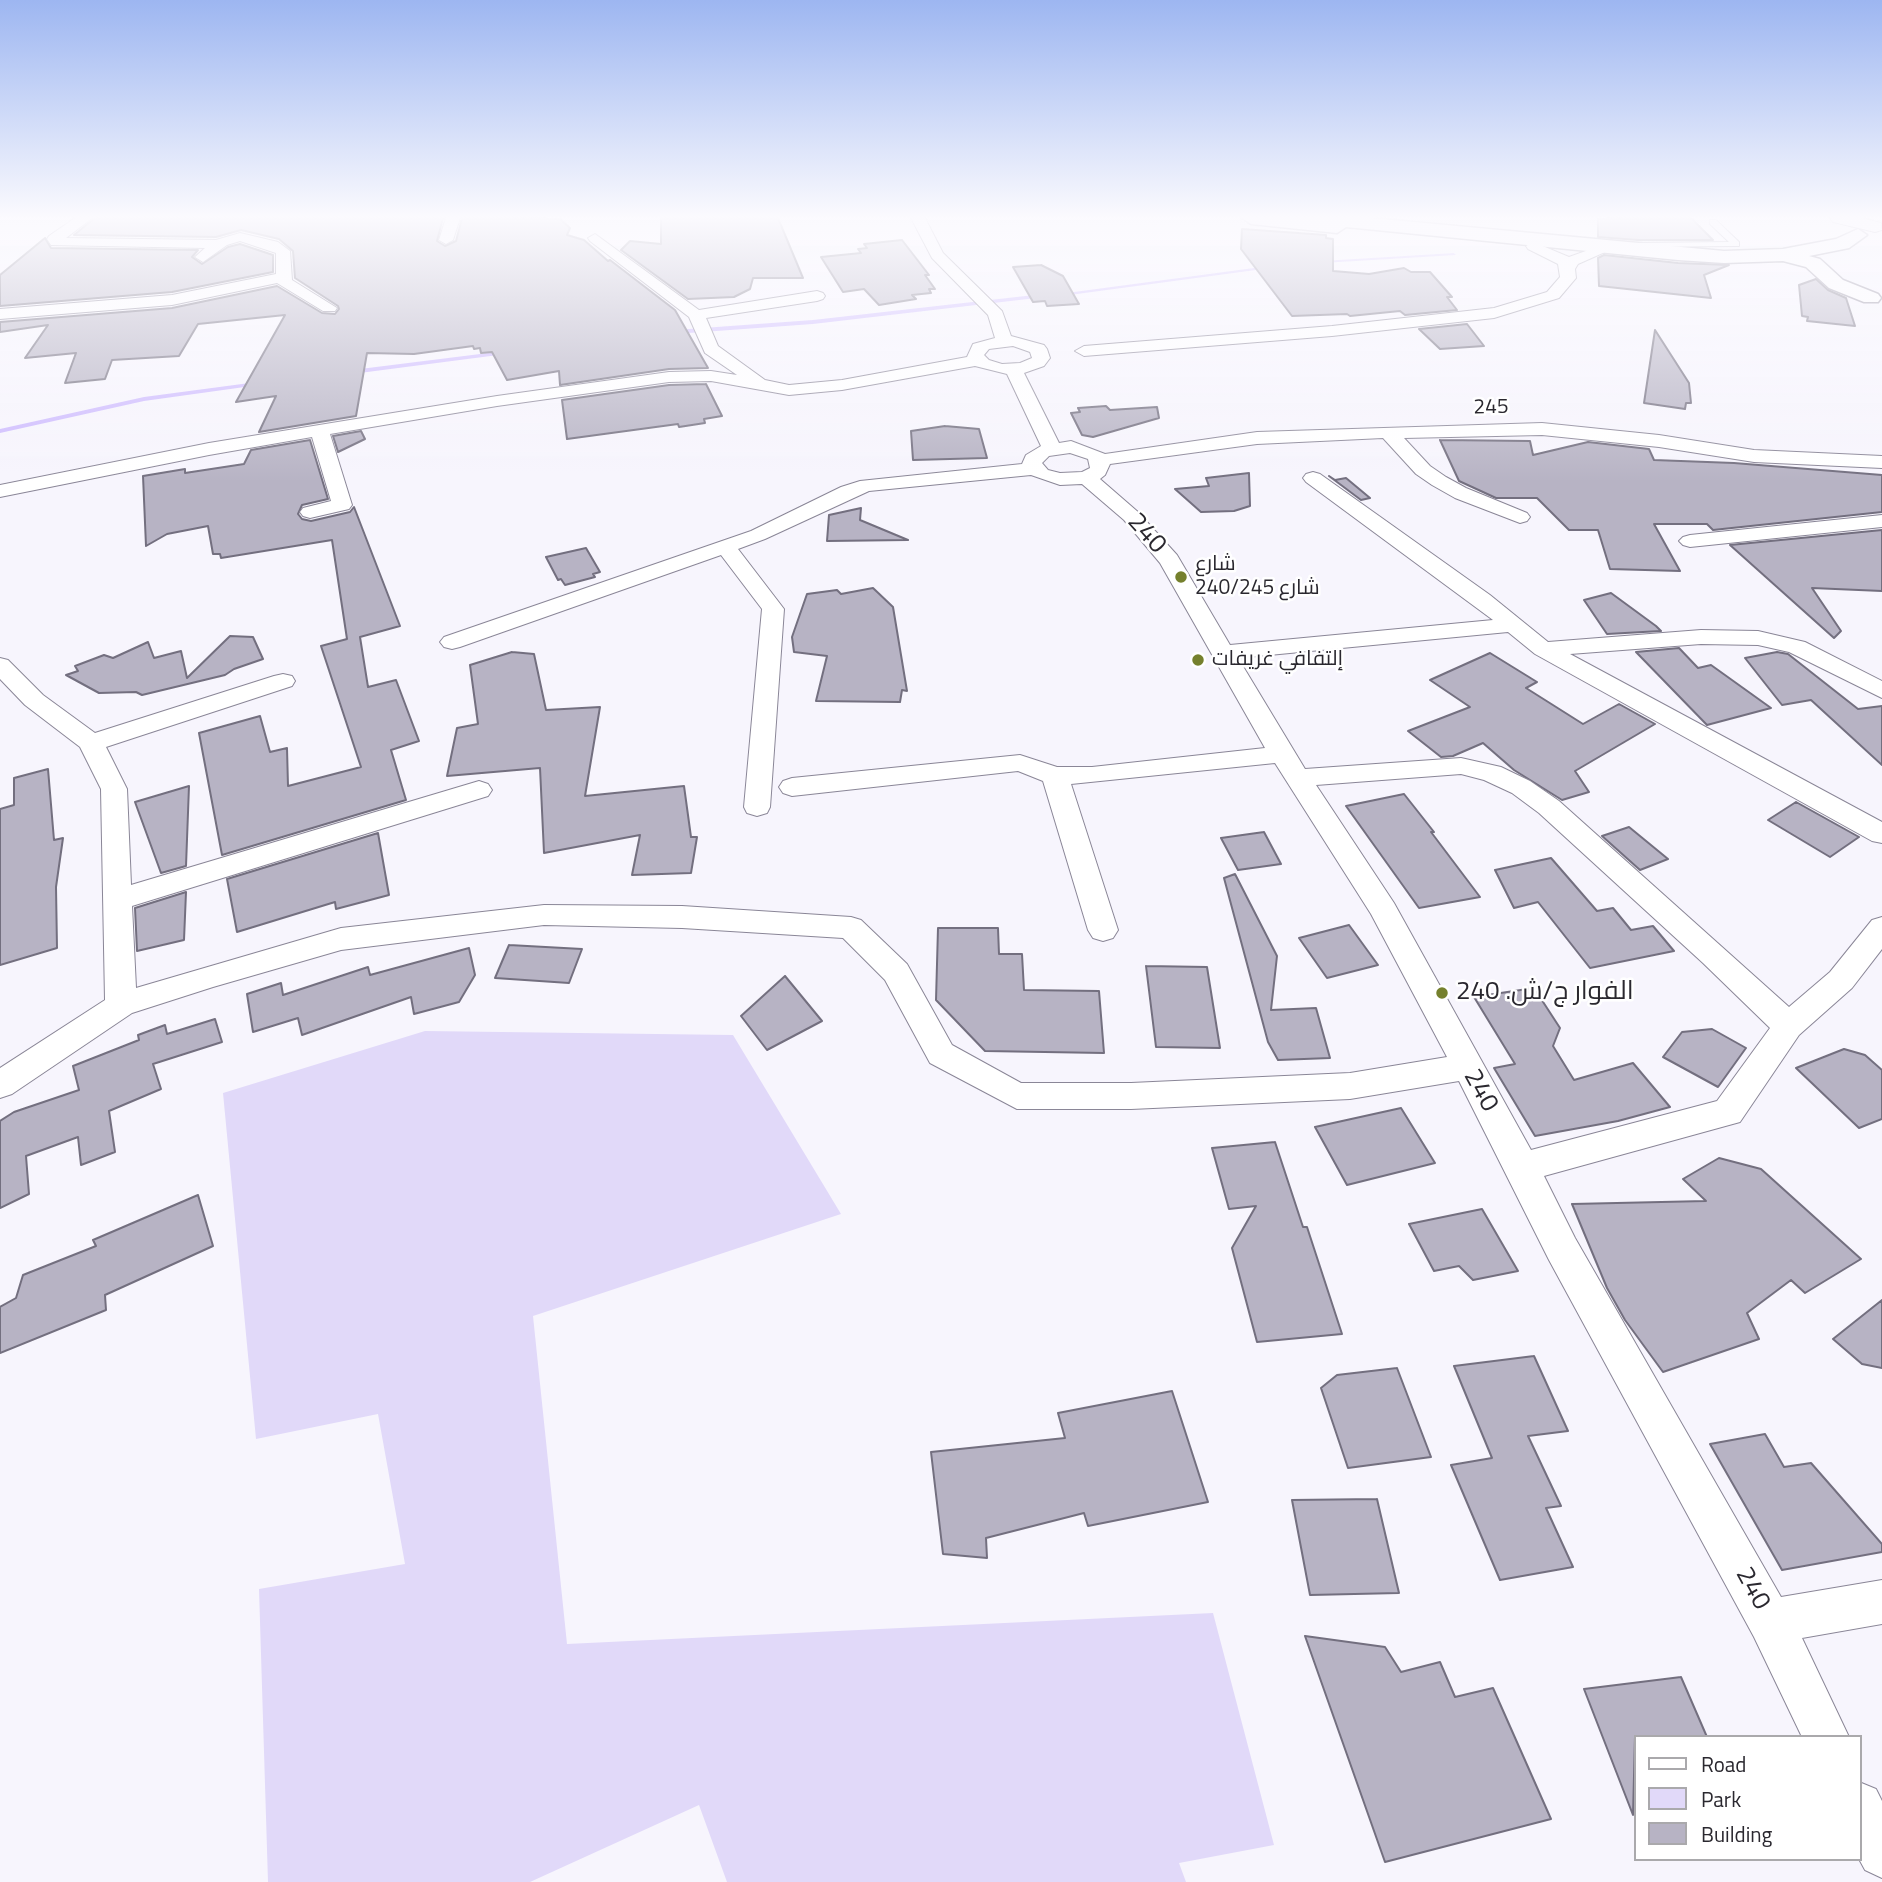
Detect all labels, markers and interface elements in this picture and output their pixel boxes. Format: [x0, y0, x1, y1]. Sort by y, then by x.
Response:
street label: 245 [1473, 395, 1509, 421]
street label: 240 [1120, 507, 1172, 561]
place label: شارع 240/شارع 245 [1195, 552, 1320, 602]
marker: شارع 240/شارع 245 [1173, 569, 1189, 585]
place label: إلتفافي غريفات [1212, 647, 1343, 673]
marker: إلتفافي غريفات [1190, 652, 1206, 668]
place label: الفوار ج/ش. 240 [1456, 977, 1634, 1009]
marker: الفوار ج/ش. 240 [1434, 985, 1450, 1001]
street label: 240 [1456, 1064, 1504, 1118]
street label: 240 [1728, 1562, 1776, 1616]
legend [1633, 1735, 1861, 1861]
text: Road [1701, 1748, 1746, 1780]
text: Park [1701, 1783, 1741, 1815]
text: Building [1701, 1818, 1772, 1850]

